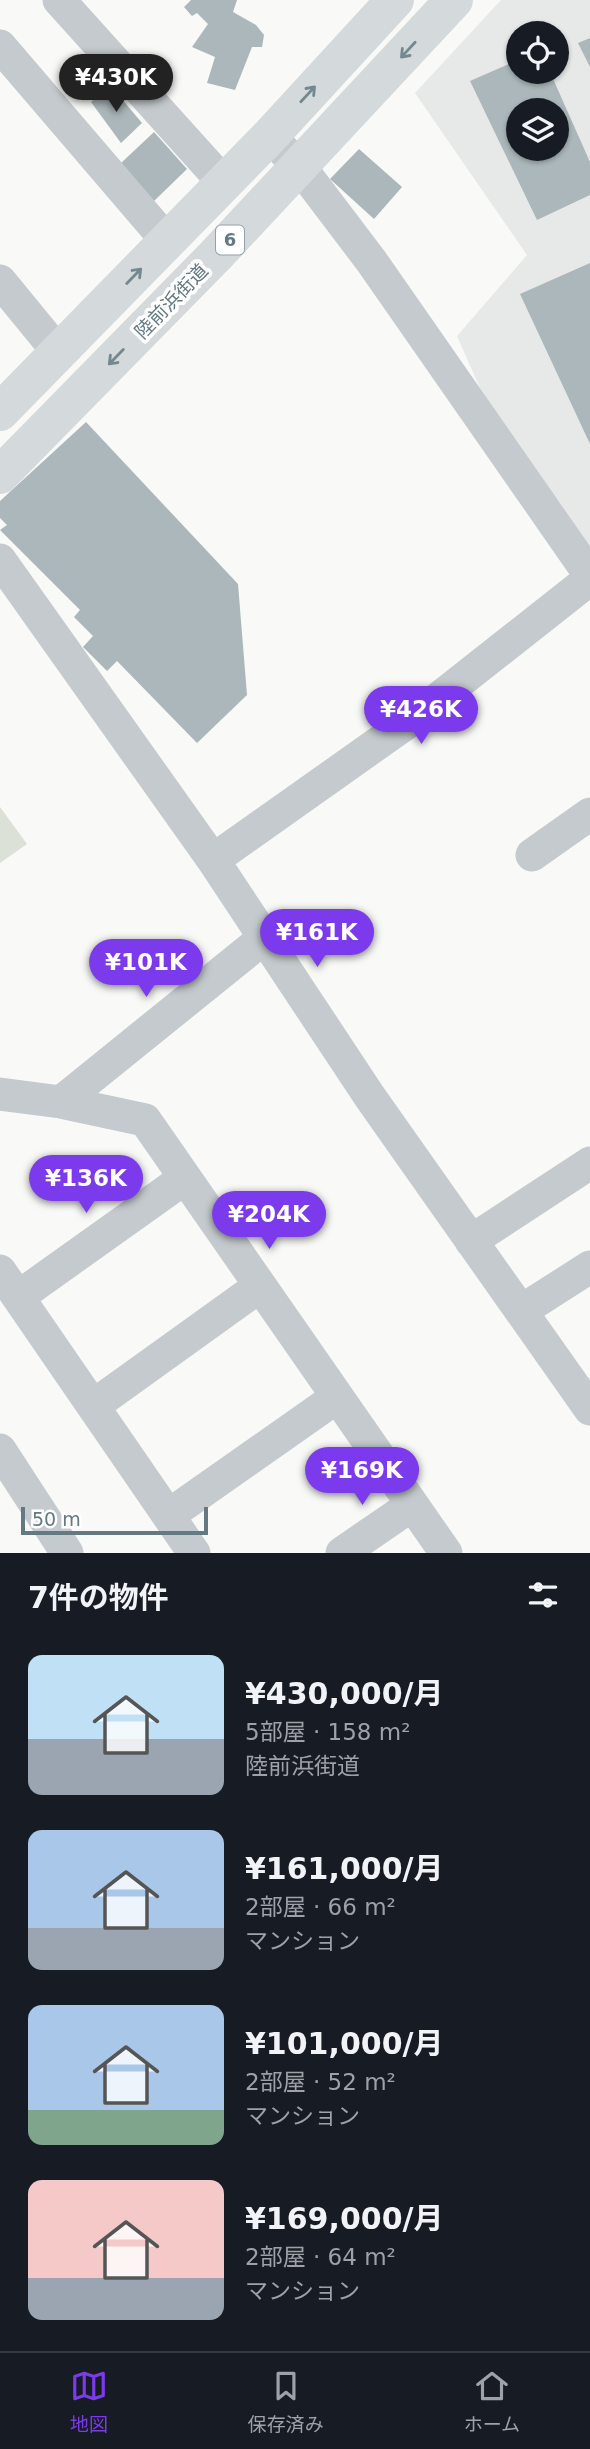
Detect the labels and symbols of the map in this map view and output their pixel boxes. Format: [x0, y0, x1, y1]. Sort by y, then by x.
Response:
one-way arrow [399, 41, 416, 58]
pin: ¥430K [67, 54, 165, 114]
one-way arrow [300, 85, 316, 103]
road number: 6 [216, 226, 244, 254]
street label: 陸前浜街道 [130, 259, 212, 343]
one-way arrow [126, 268, 143, 285]
one-way arrow [108, 348, 125, 365]
pin: ¥426K [372, 686, 470, 746]
pin: ¥161K [268, 909, 366, 969]
pin: ¥101K [97, 940, 195, 999]
pin: ¥136K [37, 1156, 135, 1215]
pin: ¥204K [220, 1192, 318, 1251]
pin: ¥169K [313, 1448, 411, 1507]
scale bar [21, 1504, 208, 1536]

